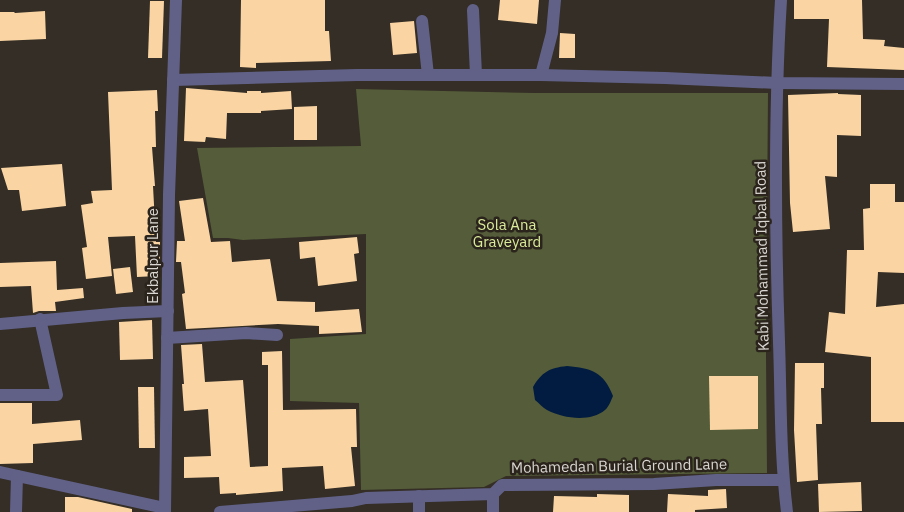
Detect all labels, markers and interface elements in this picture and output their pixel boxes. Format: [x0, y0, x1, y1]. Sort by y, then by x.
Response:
street label: Kabi Mohammad Iqbal Road [750, 161, 773, 351]
street label: Ekbalpur Lane [143, 208, 162, 304]
park label: Sola Ana Graveyard [473, 215, 541, 251]
street label: Mohamedan Burial Ground Lane [511, 454, 727, 477]

